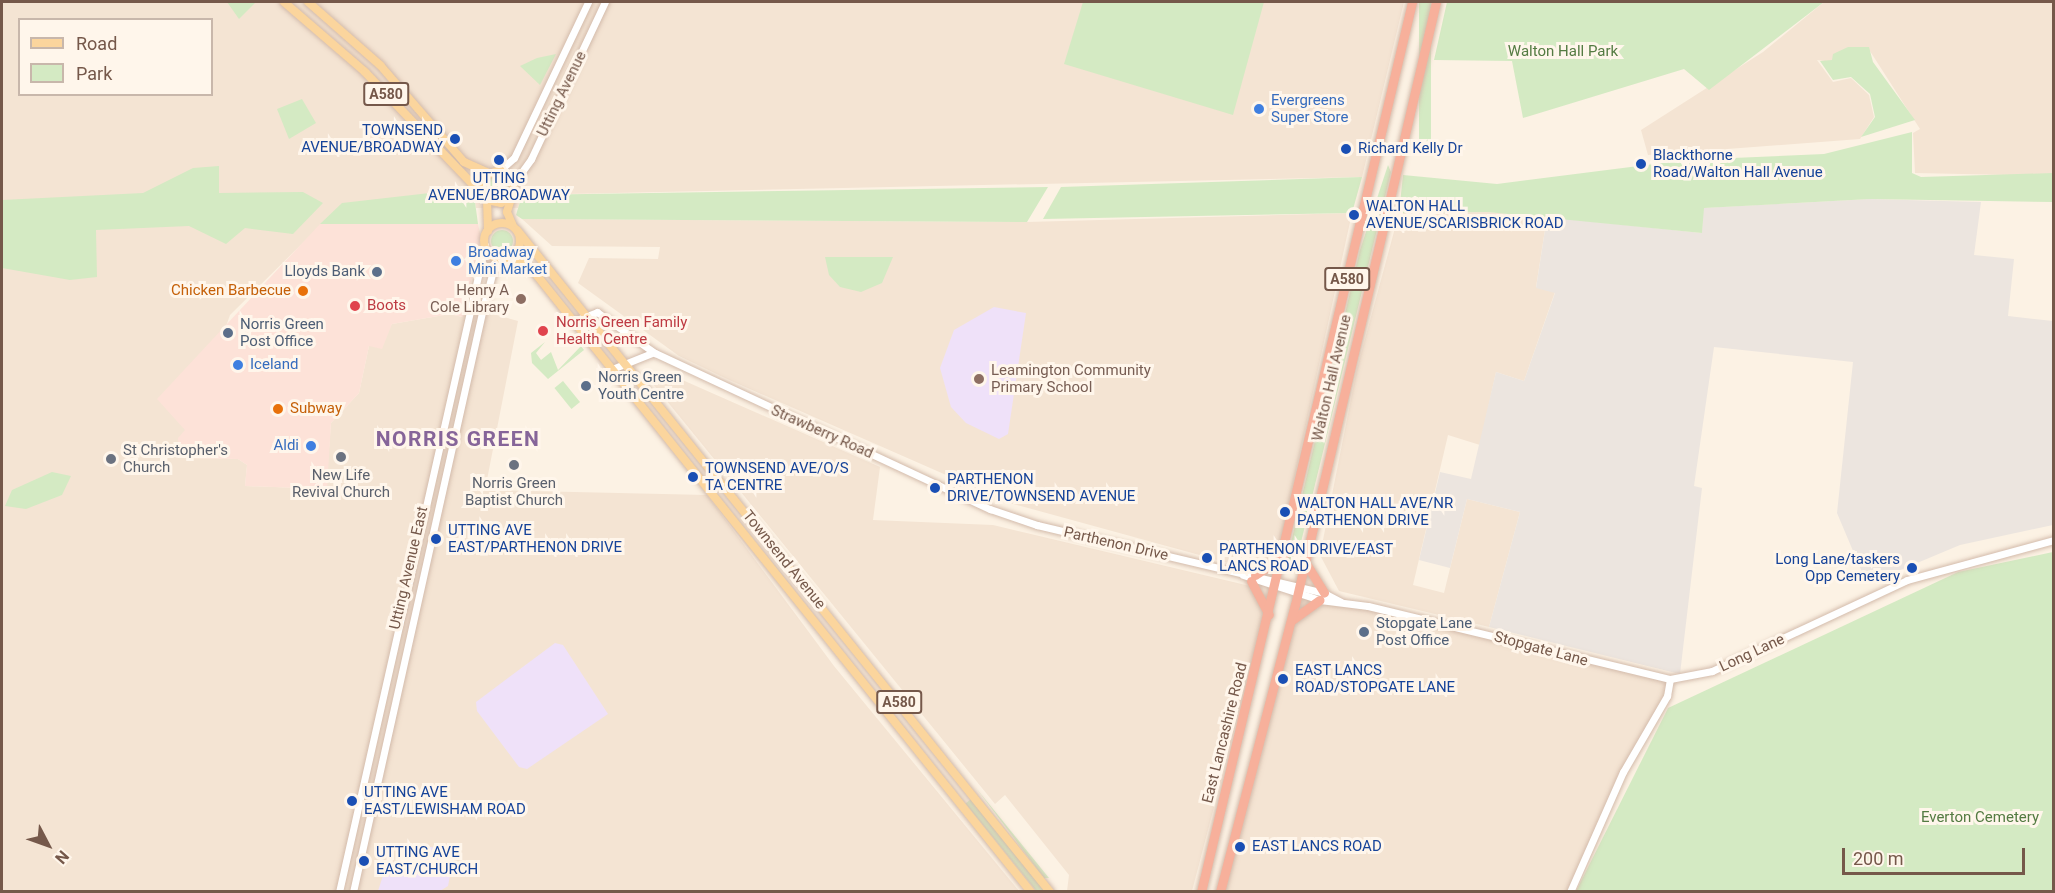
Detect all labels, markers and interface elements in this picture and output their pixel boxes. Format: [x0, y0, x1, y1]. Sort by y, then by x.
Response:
legend [18, 18, 213, 96]
text: Road [76, 33, 117, 54]
park label: Walton Hall Park [1508, 43, 1618, 61]
street label: Utting Avenue [534, 48, 590, 140]
text: Park [76, 63, 112, 84]
road number: A580 [362, 83, 410, 105]
place label: Evergreens Super Store [1271, 91, 1348, 126]
marker: Evergreens Super Store [1252, 102, 1266, 116]
place label: TOWNSEND AVENUE/BROADWAY [301, 121, 443, 156]
marker: TOWNSEND AVENUE/BROADWAY [448, 132, 462, 146]
place label: Richard Kelly Dr [1358, 140, 1463, 158]
marker: Richard Kelly Dr [1339, 142, 1353, 156]
place label: Blackthorne Road/Walton Hall Avenue [1653, 146, 1823, 181]
marker: UTTING AVENUE/BROADWAY [492, 153, 506, 167]
marker: Blackthorne Road/Walton Hall Avenue [1634, 157, 1648, 171]
place label: UTTING AVENUE/BROADWAY [428, 169, 570, 204]
place label: WALTON HALL AVENUE/SCARISBRICK ROAD [1366, 197, 1564, 232]
marker: WALTON HALL AVENUE/SCARISBRICK ROAD [1347, 208, 1361, 222]
place label: Broadway Mini Market [468, 243, 547, 278]
marker: Broadway Mini Market [449, 254, 463, 268]
place label: Lloyds Bank [285, 263, 365, 281]
marker: Lloyds Bank [370, 265, 384, 279]
road number: A580 [1323, 268, 1371, 290]
place label: Henry A Cole Library [430, 281, 509, 316]
place label: Chicken Barbecue [171, 282, 291, 300]
marker: Chicken Barbecue [296, 284, 310, 298]
marker: Henry A Cole Library [514, 292, 528, 306]
place label: Boots [367, 297, 406, 315]
marker: Boots [348, 299, 362, 313]
place label: Norris Green Family Health Centre [556, 313, 687, 348]
street label: Walton Hall Avenue [1309, 313, 1355, 443]
place label: Norris Green Post Office [240, 315, 324, 350]
marker: Norris Green Family Health Centre [534, 322, 552, 340]
marker: Norris Green Post Office [221, 326, 235, 340]
place label: Iceland [250, 356, 298, 374]
marker: Iceland [231, 358, 245, 372]
place label: Leamington Community Primary School [991, 361, 1151, 396]
place label: Norris Green Youth Centre [598, 368, 684, 403]
marker: Leamington Community Primary School [972, 372, 986, 386]
marker: Norris Green Youth Centre [579, 379, 593, 393]
place label: Subway [290, 400, 342, 418]
street label: Strawberry Road [768, 401, 876, 463]
marker: Subway [271, 402, 285, 416]
district label: NORRIS GREEN [376, 426, 540, 452]
place label: Aldi [273, 437, 299, 455]
marker: Aldi [304, 439, 318, 453]
place label: St Christopher's Church [123, 441, 228, 476]
marker: New Life Revival Church [334, 450, 348, 464]
marker: St Christopher's Church [104, 452, 118, 466]
marker: Norris Green Baptist Church [507, 458, 521, 472]
place label: TOWNSEND AVE/O/S TA CENTRE [705, 459, 849, 494]
place label: New Life Revival Church [292, 466, 390, 501]
marker: TOWNSEND AVE/O/S TA CENTRE [686, 470, 700, 484]
place label: PARTHENON DRIVE/TOWNSEND AVENUE [947, 470, 1135, 505]
place label: Norris Green Baptist Church [465, 474, 563, 509]
marker: PARTHENON DRIVE/TOWNSEND AVENUE [928, 481, 942, 495]
place label: WALTON HALL AVE/NR PARTHENON DRIVE [1297, 494, 1453, 529]
street label: Utting Avenue East [386, 505, 432, 631]
marker: WALTON HALL AVE/NR PARTHENON DRIVE [1278, 505, 1292, 519]
street label: Townsend Avenue [739, 507, 829, 613]
place label: UTTING AVE EAST/PARTHENON DRIVE [448, 521, 622, 556]
street label: Parthenon Drive [1062, 523, 1170, 565]
marker: UTTING AVE EAST/PARTHENON DRIVE [429, 532, 443, 546]
place label: PARTHENON DRIVE/EAST LANCS ROAD [1219, 540, 1393, 575]
place label: Long Lane/taskers Opp Cemetery [1775, 550, 1900, 585]
marker: PARTHENON DRIVE/EAST LANCS ROAD [1200, 551, 1214, 565]
marker: Long Lane/taskers Opp Cemetery [1905, 561, 1919, 575]
place label: Stopgate Lane Post Office [1376, 614, 1472, 649]
marker: Stopgate Lane Post Office [1357, 625, 1371, 639]
street label: Stopgate Lane [1492, 628, 1590, 670]
street label: Long Lane [1717, 630, 1787, 676]
street label: East Lancashire Road [1199, 661, 1251, 805]
place label: EAST LANCS ROAD/STOPGATE LANE [1295, 661, 1455, 696]
marker: EAST LANCS ROAD/STOPGATE LANE [1276, 672, 1290, 686]
road number: A580 [875, 691, 923, 713]
place label: UTTING AVE EAST/LEWISHAM ROAD [364, 783, 526, 818]
marker: UTTING AVE EAST/LEWISHAM ROAD [345, 794, 359, 808]
park label: Everton Cemetery [1921, 809, 2039, 827]
north arrow [18, 815, 78, 875]
scale bar [1845, 836, 2028, 874]
place label: EAST LANCS ROAD [1252, 838, 1382, 856]
marker: EAST LANCS ROAD [1233, 840, 1247, 854]
place label: UTTING AVE EAST/CHURCH [376, 843, 478, 878]
text: N [51, 847, 73, 868]
text: 200 m [1853, 848, 1904, 869]
marker: UTTING AVE EAST/CHURCH [357, 854, 371, 868]

